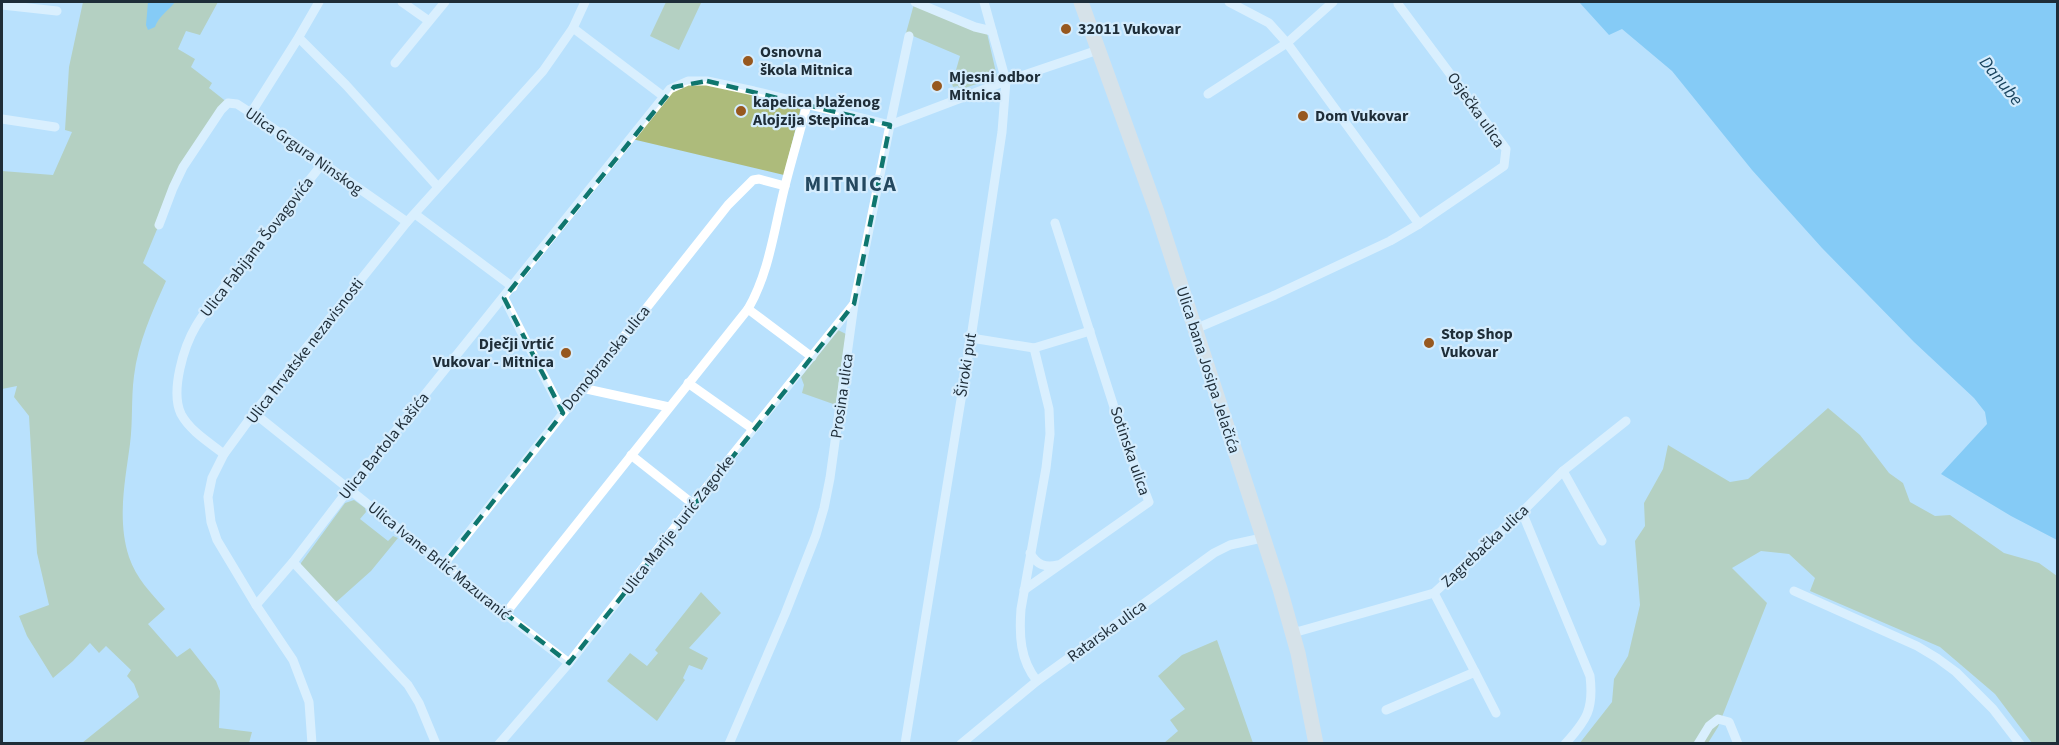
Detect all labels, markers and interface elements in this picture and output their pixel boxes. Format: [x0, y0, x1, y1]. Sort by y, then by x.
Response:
place label: 32011 Vukovar [1078, 18, 1181, 40]
marker: 32011 Vukovar [1059, 22, 1073, 36]
place label: Osnovna škola Mitnica [760, 41, 853, 81]
water label: Danube [1973, 51, 2029, 111]
marker: Osnovna škola Mitnica [741, 54, 755, 68]
place label: Mjesni odbor Mitnica [949, 66, 1041, 106]
street label: Osječka ulica [1442, 68, 1510, 152]
marker: Mjesni odbor Mitnica [930, 79, 944, 93]
place label: kapelica blaženog Alojzija Stepinca [752, 91, 880, 131]
street label: Ulica Grgura Ninskog [241, 102, 367, 200]
marker: kapelica blaženog Alojzija Stepinca [734, 104, 748, 118]
place label: Dom Vukovar [1315, 105, 1409, 127]
marker: Dom Vukovar [1296, 109, 1310, 123]
district label: MITNICA [805, 168, 897, 200]
street label: Ulica Fabijana Šovagovića [195, 172, 319, 322]
street label: Ulica hrvatske nezavisnosti [241, 273, 369, 429]
street label: Ulica bana Josipa Jelačića [1171, 284, 1245, 456]
street label: Domobranska ulica [557, 301, 655, 415]
place label: Stop Shop Vukovar [1440, 323, 1513, 363]
street label: Široki put [950, 331, 982, 399]
place label: Dječji vrtić Vukovar - Mitnica [432, 333, 555, 373]
marker: Stop Shop Vukovar [1422, 336, 1436, 350]
marker: Dječji vrtić Vukovar - Mitnica [559, 346, 573, 360]
street label: Prosina ulica [825, 352, 859, 440]
street label: Ulica Bartola Kašića [334, 388, 434, 504]
street label: Sotinska ulica [1105, 404, 1155, 498]
street label: Ulica Marije Jurić Zagorke [617, 451, 739, 599]
street label: Ulica Ivane Brlić Mazuranić [363, 497, 515, 625]
street label: Zagrebačka ulica [1436, 500, 1534, 592]
street label: Ratarska ulica [1063, 595, 1151, 667]

